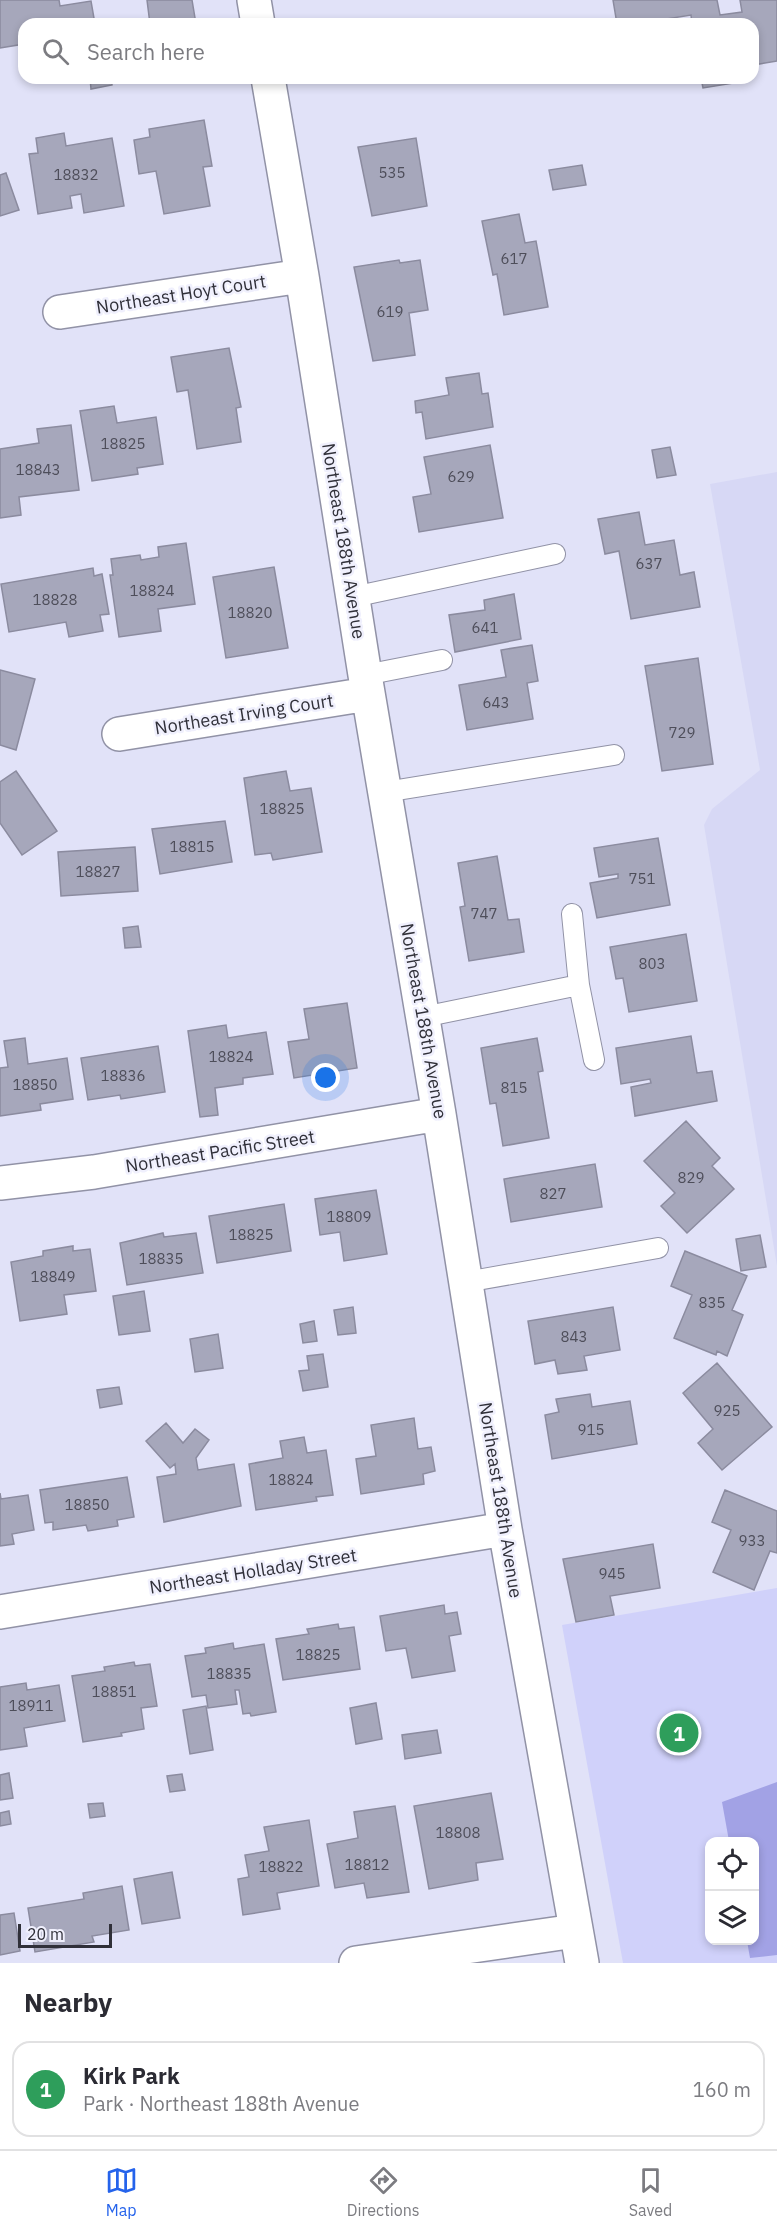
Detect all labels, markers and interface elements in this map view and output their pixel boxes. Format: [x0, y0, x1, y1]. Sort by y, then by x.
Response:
search box [18, 18, 759, 84]
icon: search [39, 35, 72, 68]
text: Search here [87, 37, 205, 66]
house number: 535 [378, 163, 406, 182]
house number: 18832 [53, 165, 99, 184]
house number: 617 [500, 249, 528, 268]
street label: Northeast Hoyt Court [95, 269, 267, 319]
house number: 619 [376, 302, 404, 321]
house number: 18825 [100, 434, 146, 453]
street label: Northeast 188th Avenue [317, 441, 371, 641]
house number: 18843 [15, 460, 61, 479]
house number: 629 [447, 467, 475, 486]
house number: 637 [635, 554, 663, 573]
house number: 18824 [129, 581, 175, 600]
house number: 18828 [32, 590, 78, 609]
house number: 18820 [227, 603, 273, 622]
house number: 641 [471, 618, 499, 637]
street label: Northeast Irving Court [153, 689, 335, 739]
house number: 643 [482, 693, 510, 712]
house number: 729 [668, 723, 696, 742]
house number: 18825 [259, 799, 305, 818]
house number: 18815 [169, 837, 215, 856]
house number: 18827 [75, 862, 121, 881]
house number: 751 [628, 869, 656, 888]
house number: 747 [470, 904, 498, 923]
street label: Northeast 188th Avenue [395, 921, 453, 1121]
house number: 803 [638, 954, 666, 973]
house number: 18824 [208, 1047, 254, 1066]
your location [311, 1063, 340, 1092]
house number: 18836 [100, 1066, 146, 1085]
house number: 18850 [12, 1075, 58, 1094]
house number: 815 [500, 1078, 528, 1097]
street label: Northeast Pacific Street [124, 1125, 316, 1177]
house number: 829 [677, 1168, 705, 1187]
house number: 827 [539, 1184, 567, 1203]
house number: 18809 [326, 1207, 372, 1226]
house number: 18825 [228, 1225, 274, 1244]
house number: 18835 [138, 1249, 184, 1268]
house number: 18849 [30, 1267, 76, 1286]
house number: 835 [698, 1293, 726, 1312]
house number: 843 [560, 1327, 588, 1346]
street label: Northeast 188th Avenue [474, 1400, 528, 1600]
house number: 925 [713, 1401, 741, 1420]
house number: 915 [577, 1420, 605, 1439]
house number: 18824 [268, 1470, 314, 1489]
house number: 18850 [64, 1495, 110, 1514]
house number: 933 [738, 1531, 766, 1550]
street label: Northeast Holladay Street [148, 1543, 358, 1599]
house number: 945 [598, 1564, 626, 1583]
house number: 18825 [295, 1645, 341, 1664]
house number: 18835 [206, 1664, 252, 1683]
house number: 18851 [91, 1682, 137, 1701]
house number: 18911 [8, 1696, 54, 1715]
pin: 1 [660, 1710, 698, 1756]
house number: 18808 [435, 1823, 481, 1842]
map controls [705, 1837, 759, 1945]
button: locate [705, 1837, 759, 1891]
house number: 18812 [344, 1855, 390, 1874]
house number: 18822 [258, 1857, 304, 1876]
button: layers [705, 1891, 759, 1945]
scale bar [18, 1921, 112, 1948]
text: 20 m [27, 1924, 64, 1944]
text: Nearby [24, 1985, 112, 2019]
text: Kirk Park [83, 2061, 180, 2090]
text: 1 [40, 2076, 52, 2103]
text: 160 m [693, 2076, 751, 2103]
text: Park · Northeast 188th Avenue [83, 2090, 359, 2117]
tab: Map [105, 2164, 138, 2220]
tab: Directions [347, 2164, 420, 2220]
tab: Saved [629, 2164, 672, 2220]

